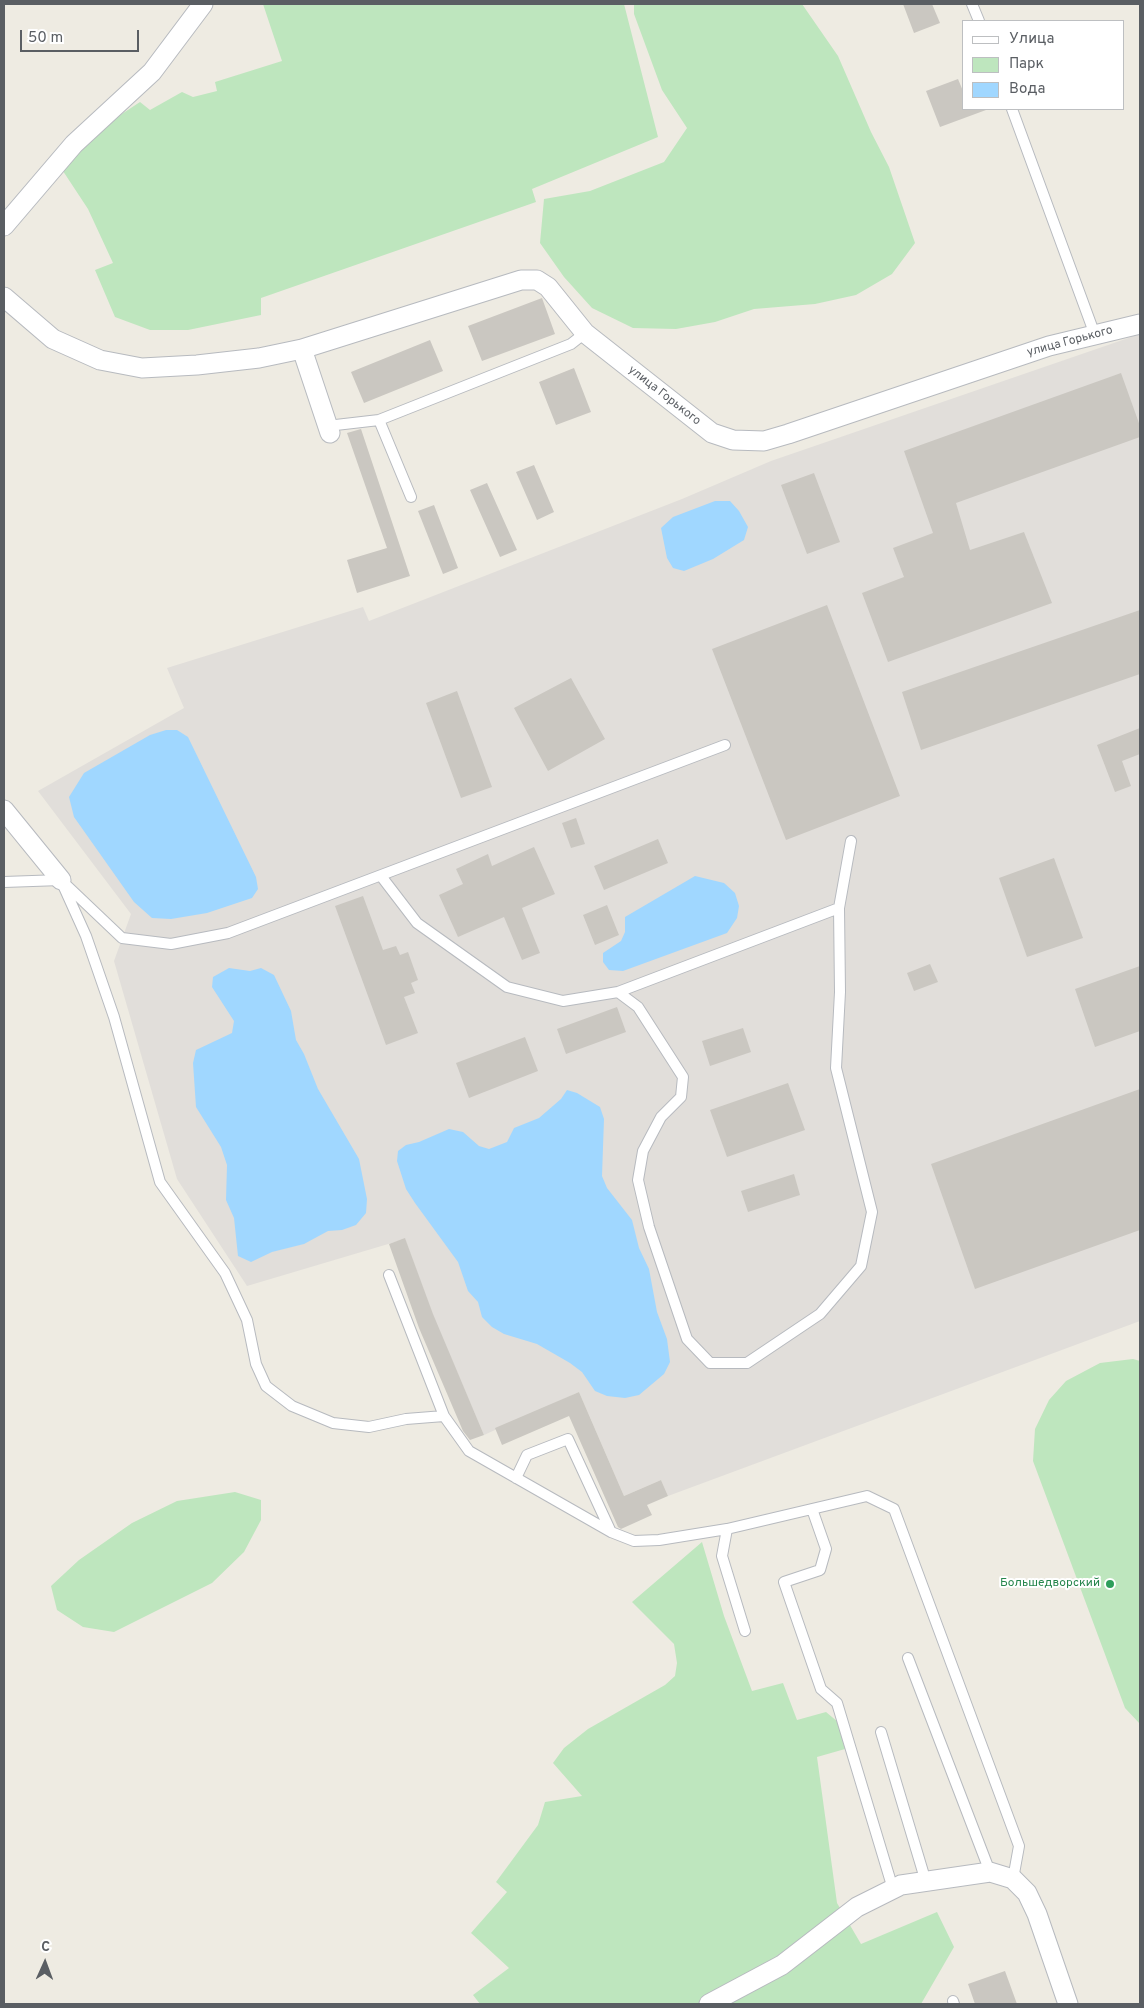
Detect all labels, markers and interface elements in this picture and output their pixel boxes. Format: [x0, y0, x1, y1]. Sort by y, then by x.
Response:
scale bar [22, 20, 141, 52]
legend [962, 20, 1124, 110]
text: 50 m [28, 29, 63, 48]
text: Улица [1009, 30, 1054, 49]
text: Парк [1009, 55, 1044, 74]
text: Вода [1009, 80, 1045, 99]
street label: улица Горького [1025, 324, 1115, 360]
street label: улица Горького [625, 363, 703, 429]
place label: Большедворский [1000, 1577, 1100, 1591]
marker: Большедворский [1104, 1578, 1116, 1590]
north arrow [20, 1938, 70, 1988]
text: С [41, 1939, 50, 1956]

